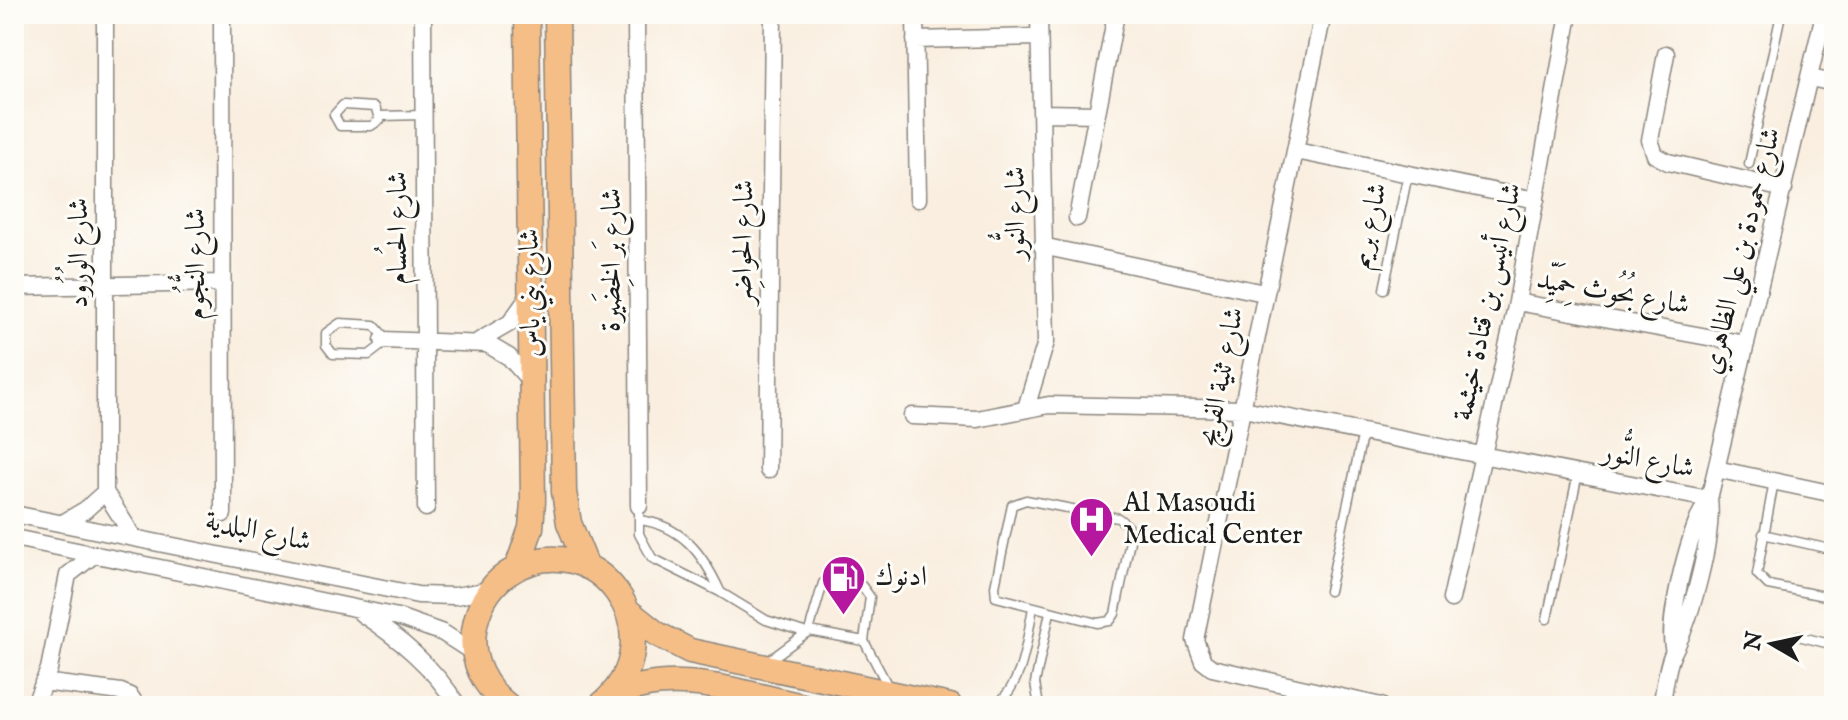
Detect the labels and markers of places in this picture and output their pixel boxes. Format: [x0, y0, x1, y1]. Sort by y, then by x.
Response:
place label: Al Masoudi Medical Center [1122, 486, 1303, 553]
hospital icon: Al Masoudi Medical Center [1068, 495, 1116, 558]
fuel station icon: ادنوك [820, 553, 868, 616]
place label: ادنوك [875, 560, 927, 595]

